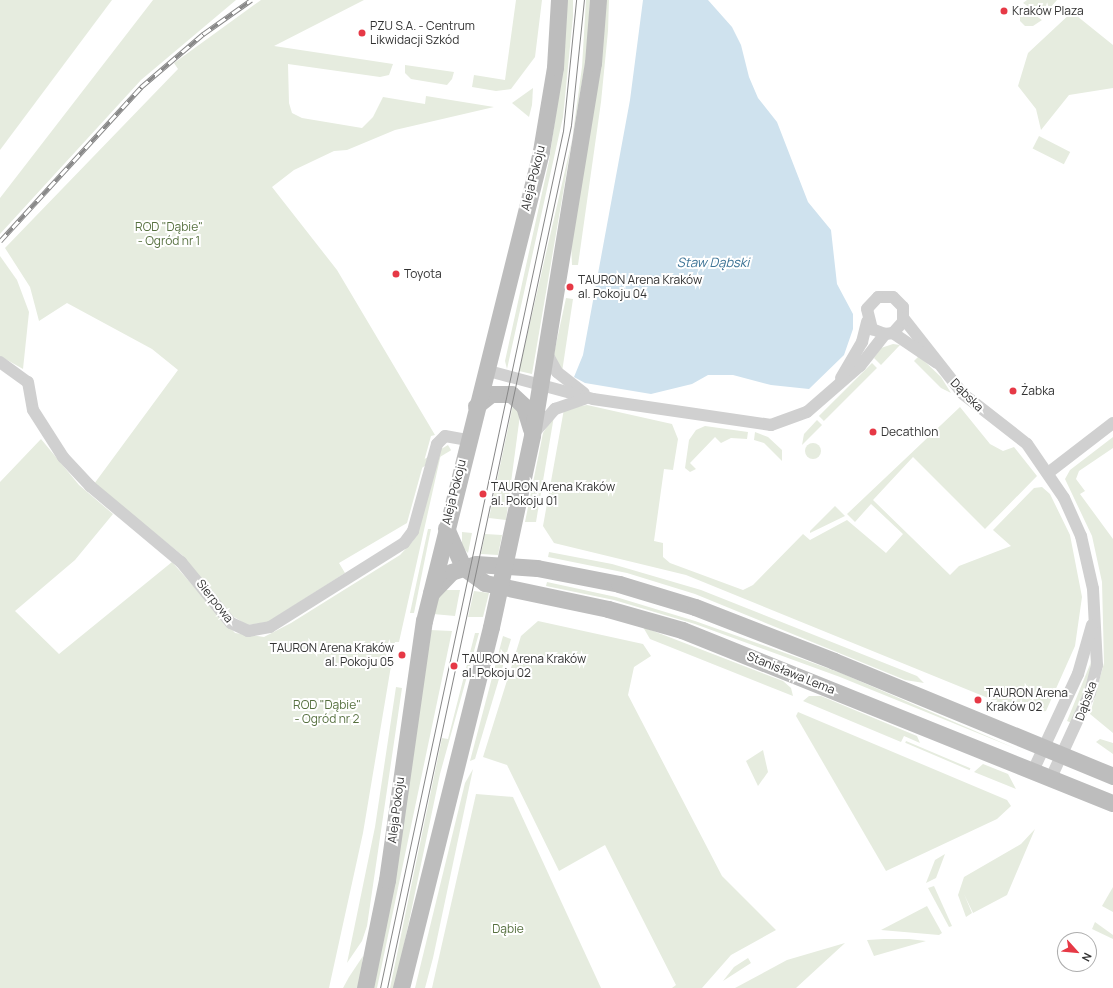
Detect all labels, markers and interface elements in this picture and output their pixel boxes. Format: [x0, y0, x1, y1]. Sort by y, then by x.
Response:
place label: Kraków Plaza [1012, 4, 1084, 18]
marker: Kraków Plaza [999, 6, 1009, 16]
place label: PZU S.A. - Centrum Likwidacji Szkód [370, 19, 475, 47]
marker: PZU S.A. - Centrum Likwidacji Szkód [357, 28, 367, 38]
street label: Aleja Pokoju [518, 144, 548, 212]
park label: ROD "Dąbie" - Ogród nr 1 [135, 220, 203, 248]
water label: Staw Dąbski [677, 254, 749, 270]
place label: Toyota [404, 267, 442, 281]
marker: Toyota [391, 269, 401, 279]
place label: TAURON Arena Kraków al. Pokoju 04 [578, 273, 702, 301]
marker: TAURON Arena Kraków al. Pokoju 04 [565, 282, 575, 292]
street label: Dąbska [948, 376, 986, 414]
place label: Żabka [1021, 384, 1055, 398]
marker: Żabka [1008, 386, 1018, 396]
place label: Decathlon [881, 425, 938, 439]
marker: Decathlon [868, 427, 878, 437]
street label: Aleja Pokoju [439, 458, 469, 526]
place label: TAURON Arena Kraków al. Pokoju 01 [491, 480, 615, 508]
marker: TAURON Arena Kraków al. Pokoju 01 [478, 489, 488, 499]
street label: Sierpowa [194, 576, 236, 626]
place label: TAURON Arena Kraków al. Pokoju 05 [270, 641, 394, 669]
street label: Stanisława Lema [745, 649, 837, 697]
marker: TAURON Arena Kraków al. Pokoju 05 [397, 650, 407, 660]
place label: TAURON Arena Kraków al. Pokoju 02 [462, 652, 586, 680]
marker: TAURON Arena Kraków al. Pokoju 02 [449, 661, 459, 671]
street label: Dąbska [1072, 679, 1100, 723]
place label: TAURON Arena Kraków 02 [986, 686, 1068, 714]
marker: TAURON Arena Kraków 02 [973, 695, 983, 705]
park label: ROD "Dąbie" - Ogród nr 2 [293, 698, 361, 726]
street label: Aleja Pokoju [385, 776, 407, 844]
park label: Dąbie [492, 922, 524, 936]
north arrow [1057, 932, 1097, 972]
text: N [1079, 950, 1096, 964]

